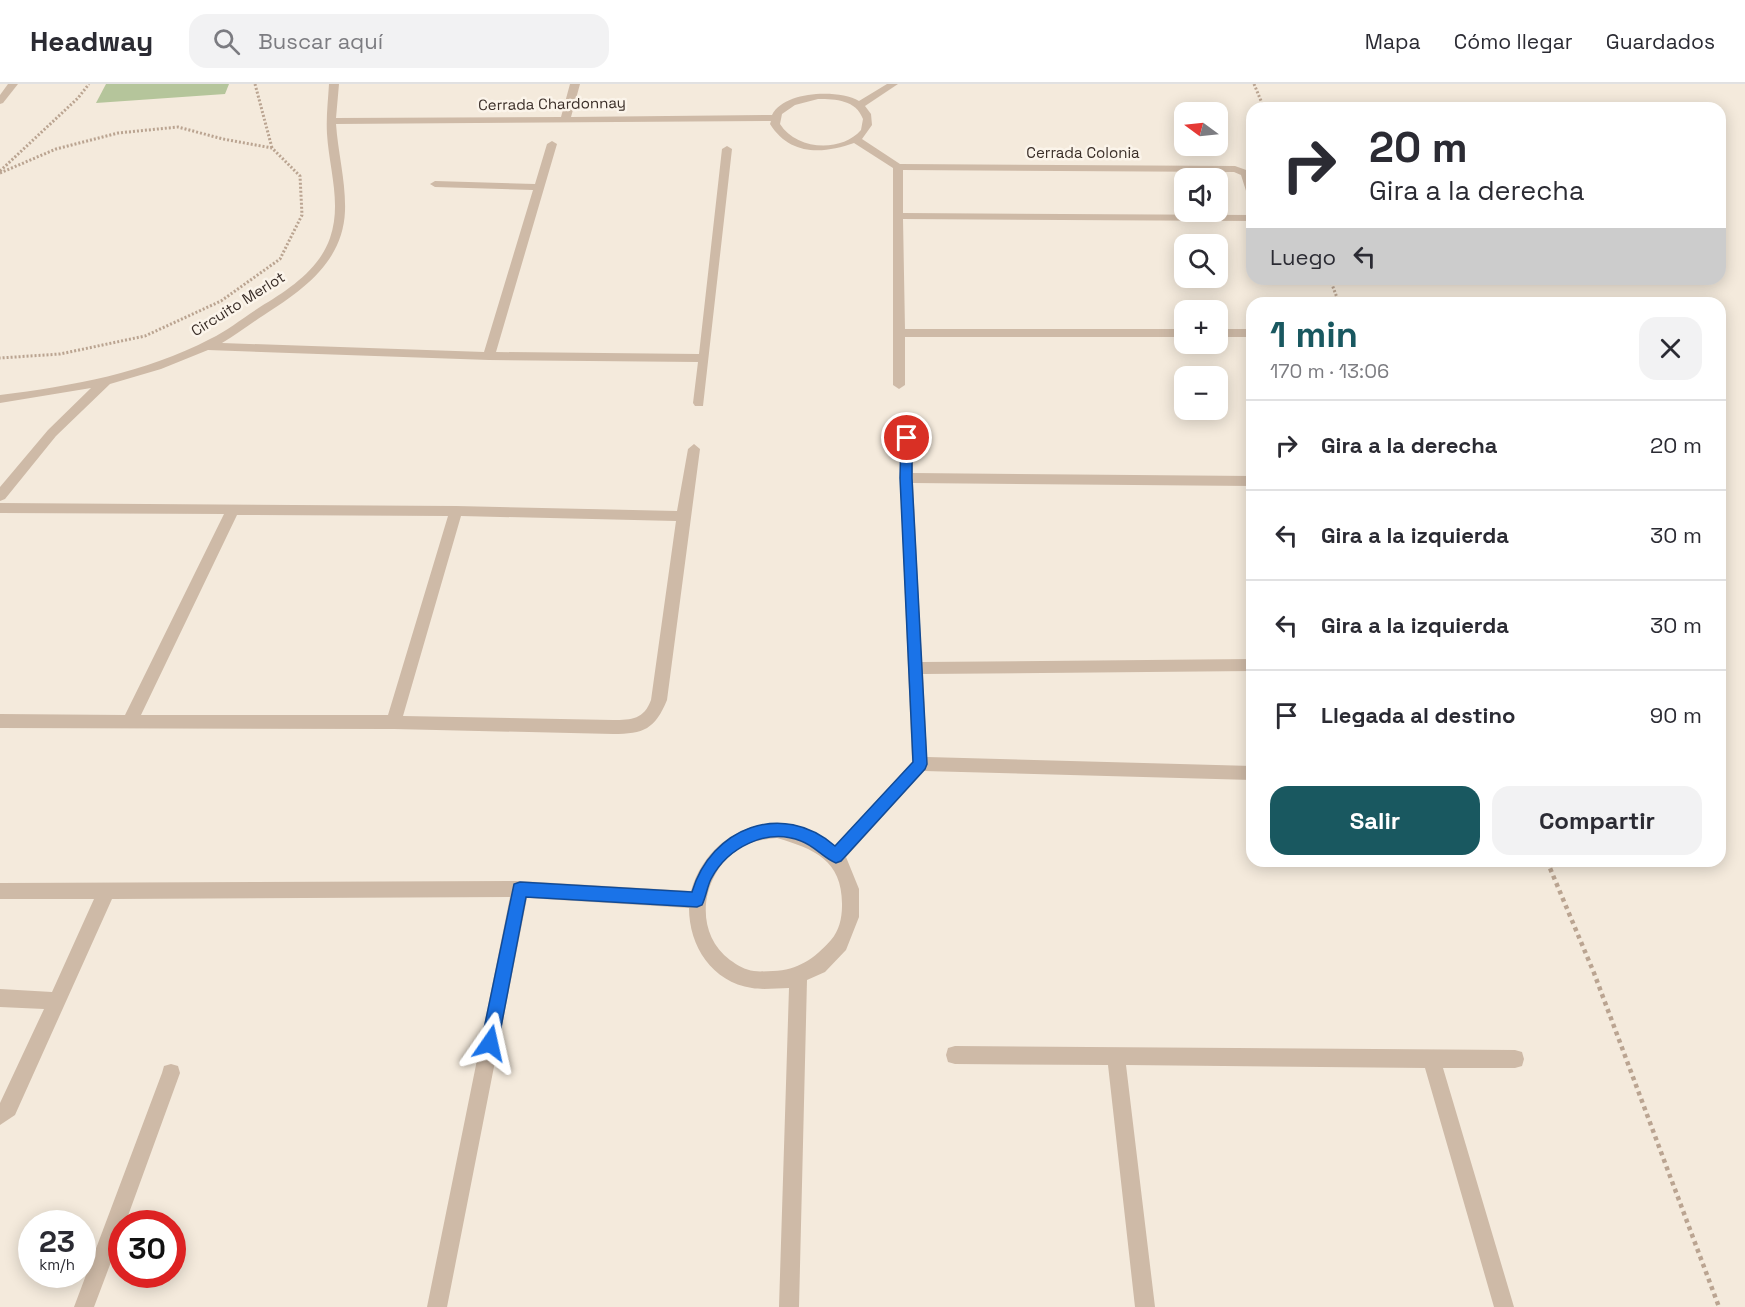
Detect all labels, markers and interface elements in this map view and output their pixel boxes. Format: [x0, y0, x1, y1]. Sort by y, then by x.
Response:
search box [189, 14, 609, 68]
text: Headway [30, 23, 153, 59]
icon: search [210, 25, 243, 58]
text: Buscar aquí [258, 27, 383, 55]
text: Mapa [1365, 28, 1421, 55]
text: Cómo llegar [1454, 28, 1573, 55]
text: Guardados [1606, 28, 1715, 55]
street label: Cerrada Chardonnay [478, 93, 626, 114]
north arrow [1174, 102, 1228, 156]
map controls [1174, 102, 1228, 420]
text: 20 m [1369, 121, 1468, 174]
icon: right [1270, 126, 1348, 204]
street label: Cerrada Colonia [1026, 143, 1140, 162]
button: sound [1174, 168, 1228, 222]
text: Gira a la derecha [1369, 173, 1584, 208]
button: search [1174, 234, 1228, 288]
icon: left [1348, 240, 1381, 273]
text: Luego [1270, 243, 1336, 271]
street label: Circuito Merlot [187, 267, 288, 340]
button: + [1174, 300, 1228, 354]
text: 1 min [1270, 312, 1358, 358]
button: close [1639, 317, 1702, 380]
text: 170 m · 13:06 [1270, 358, 1389, 384]
button: − [1174, 366, 1228, 420]
pin [881, 412, 932, 463]
icon: arrive [890, 421, 923, 454]
icon: right [1270, 429, 1303, 462]
text: Gira a la derecha [1321, 431, 1498, 459]
text: 20 m [1650, 431, 1702, 459]
icon: left [1270, 519, 1303, 552]
text: Gira a la izquierda [1321, 521, 1509, 549]
text: 30 m [1650, 521, 1702, 549]
icon: left [1270, 609, 1303, 642]
text: Gira a la izquierda [1321, 611, 1509, 639]
text: 30 m [1650, 611, 1702, 639]
icon: arrive [1270, 699, 1303, 732]
text: Llegada al destino [1321, 701, 1515, 729]
text: 90 m [1650, 701, 1702, 729]
button: Salir [1270, 786, 1480, 855]
button: Compartir [1492, 786, 1702, 855]
position arrow [458, 1011, 522, 1075]
speed limit sign: 30 [108, 1210, 186, 1288]
text: 23 [39, 1222, 75, 1261]
text: km/h [39, 1255, 75, 1274]

